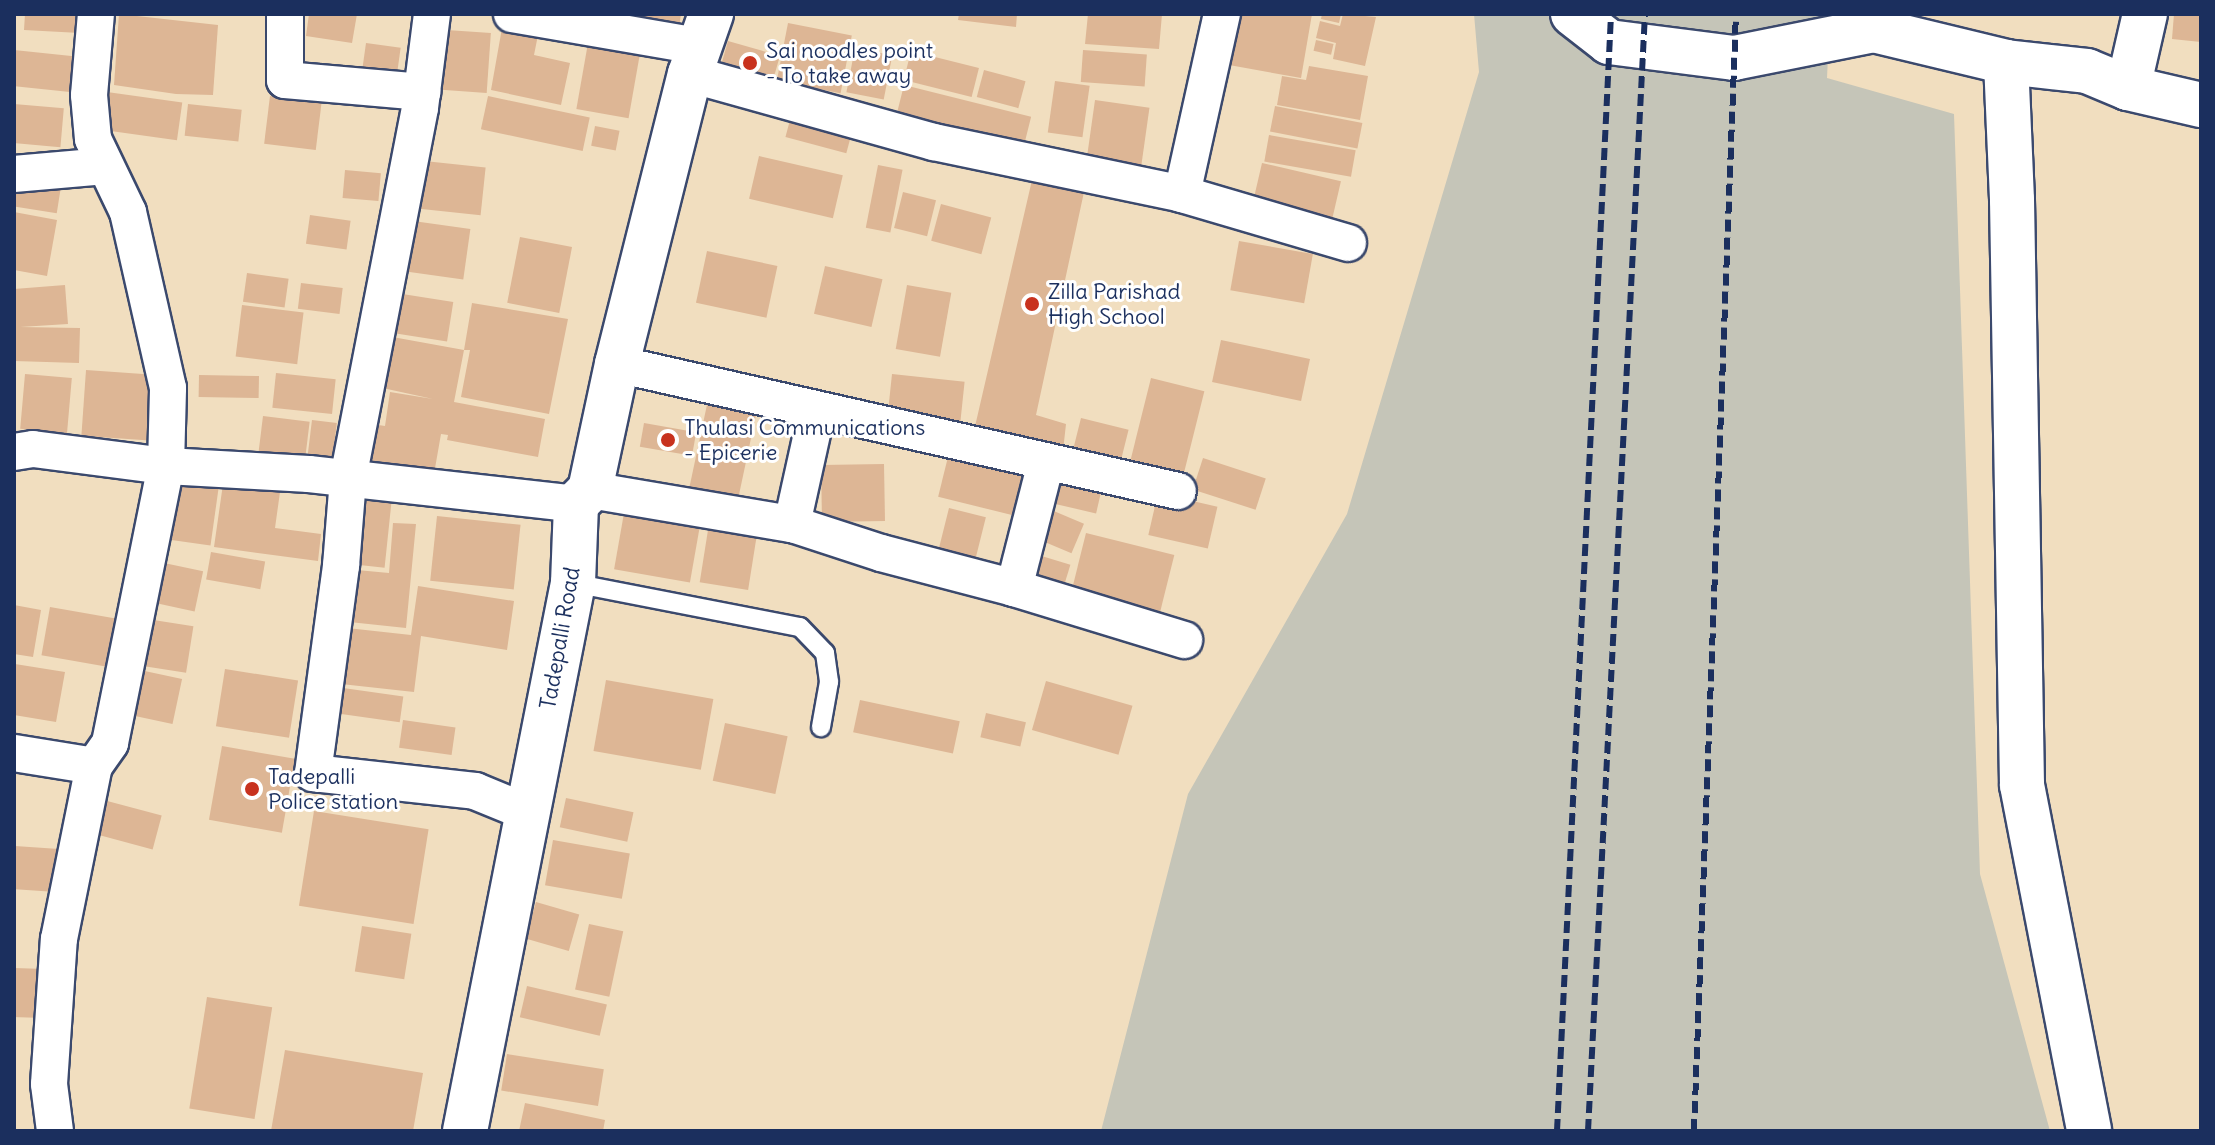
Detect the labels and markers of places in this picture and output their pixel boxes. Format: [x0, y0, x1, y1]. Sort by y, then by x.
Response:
place label: Sai noodles point - To take away [766, 37, 933, 88]
marker: Sai noodles point - To take away [741, 54, 759, 72]
place label: Zilla Parishad High School [1048, 278, 1180, 330]
marker: Zilla Parishad High School [1023, 295, 1041, 313]
place label: Thulasi Communications - Epicerie [684, 414, 925, 466]
marker: Thulasi Communications - Epicerie [659, 431, 677, 449]
place label: Tadepalli Police station [268, 763, 398, 814]
marker: Tadepalli Police station [243, 780, 261, 798]

